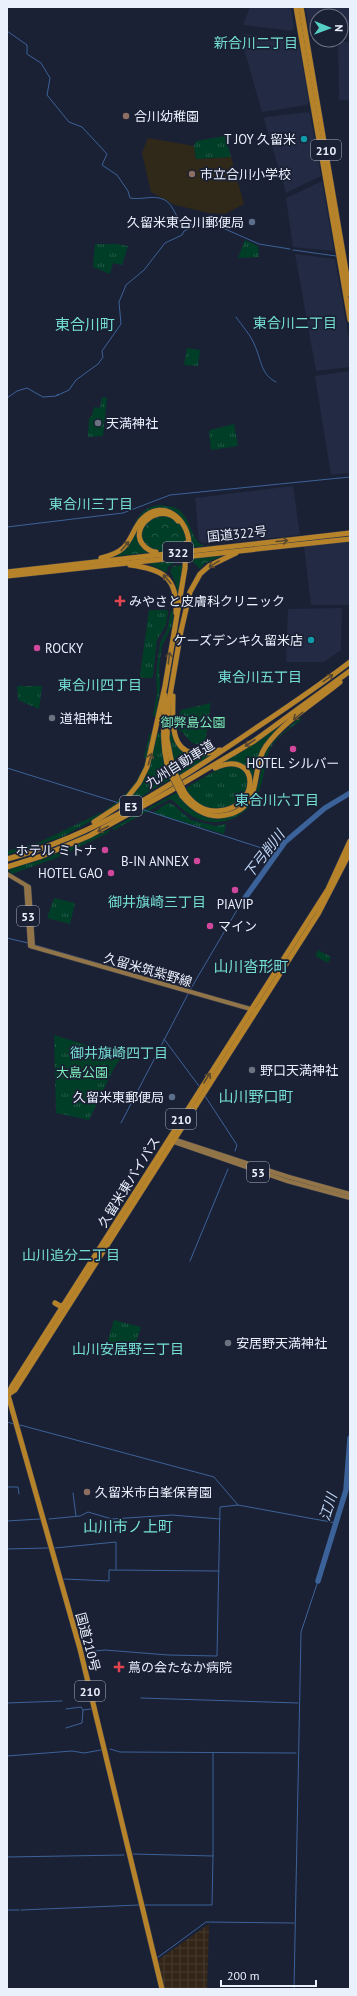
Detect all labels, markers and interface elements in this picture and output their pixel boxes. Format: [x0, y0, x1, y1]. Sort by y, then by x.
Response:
north arrow [309, 8, 349, 48]
text: N [332, 24, 346, 32]
district label: 新合川二丁目 [214, 34, 298, 52]
place label: 合川幼稚園 [134, 108, 199, 125]
marker: 合川幼稚園 [121, 111, 131, 121]
place label: T JOY 久留米 [224, 131, 296, 148]
marker: T JOY 久留米 [299, 134, 309, 144]
road number: 210 [311, 140, 341, 160]
place label: 市立合川小学校 [200, 166, 291, 183]
marker: 市立合川小学校 [187, 169, 197, 179]
place label: 久留米東合川郵便局 [127, 214, 244, 231]
marker: 久留米東合川郵便局 [247, 217, 257, 227]
district label: 東合川二丁目 [253, 314, 337, 332]
district label: 東合川町 [55, 315, 115, 334]
place label: 天満神社 [106, 415, 158, 432]
marker: 天満神社 [93, 418, 103, 428]
district label: 東合川三丁目 [49, 495, 133, 513]
street label: 国道322号 [206, 522, 268, 546]
one-way arrow [275, 537, 288, 544]
one-way arrow [120, 540, 129, 551]
road number: 322 [163, 542, 193, 562]
one-way arrow [208, 560, 220, 568]
one-way arrow [163, 574, 172, 584]
place label: みやさと皮膚科クリニック [129, 593, 285, 610]
marker: みやさと皮膚科クリニック [114, 595, 126, 607]
place label: ケーズデンキ久留米店 [174, 632, 303, 649]
marker: ケーズデンキ久留米店 [306, 635, 316, 645]
place label: ROCKY [45, 640, 84, 657]
marker: ROCKY [32, 643, 42, 653]
one-way arrow [166, 652, 173, 665]
district label: 東合川五丁目 [218, 668, 302, 686]
one-way arrow [323, 674, 334, 683]
district label: 東合川四丁目 [58, 676, 142, 694]
place label: 道祖神社 [60, 710, 112, 727]
one-way arrow [293, 712, 304, 720]
marker: 道祖神社 [47, 713, 57, 723]
park label: 御弊島公園 [160, 714, 226, 731]
street label: 九州自動車道 [142, 736, 218, 792]
one-way arrow [245, 738, 256, 747]
marker: HOTEL シルバー [288, 744, 298, 754]
one-way arrow [147, 753, 154, 766]
place label: HOTEL シルバー [247, 755, 339, 772]
district label: 東合川六丁目 [235, 791, 319, 809]
road number: E3 [120, 796, 142, 816]
one-way arrow [97, 825, 109, 833]
water label: 下弓削川 [240, 825, 290, 882]
place label: ホテル ミトナ [16, 842, 97, 859]
marker: ホテル ミトナ [100, 845, 110, 855]
place label: B-IN ANNEX [121, 853, 189, 870]
marker: B-IN ANNEX [192, 856, 202, 866]
place label: HOTEL GAO [38, 865, 103, 882]
marker: HOTEL GAO [106, 868, 116, 878]
marker: PIAVIP [230, 885, 240, 895]
district label: 御井旗崎三丁目 [108, 893, 206, 911]
place label: PIAVIP [217, 896, 253, 913]
road number: 53 [17, 906, 39, 926]
place label: マイン [218, 918, 257, 935]
marker: マイン [205, 921, 215, 931]
street label: 久留米筑紫野線 [102, 949, 194, 991]
district label: 山川沓形町 [213, 957, 289, 976]
district label: 御井旗崎四丁目 [70, 1044, 168, 1062]
place label: 野口天満神社 [260, 1062, 338, 1079]
park label: 大島公園 [56, 1064, 108, 1081]
marker: 野口天満神社 [247, 1065, 257, 1075]
one-way arrow [204, 1072, 212, 1084]
district label: 山川野口町 [218, 1087, 294, 1106]
place label: 久留米東郵便局 [73, 1089, 164, 1106]
marker: 久留米東郵便局 [167, 1092, 177, 1102]
road number: 210 [166, 1109, 196, 1129]
street label: 久留米東バイパス [94, 1134, 164, 1230]
road number: 53 [247, 1162, 269, 1182]
district label: 山川追分二丁目 [22, 1246, 120, 1264]
place label: 安居野天満神社 [236, 1335, 327, 1352]
marker: 安居野天満神社 [223, 1338, 233, 1348]
district label: 山川安居野三丁目 [72, 1340, 184, 1358]
place label: 久留米市白峯保育園 [95, 1484, 212, 1501]
marker: 久留米市白峯保育園 [82, 1487, 92, 1497]
water label: 江川 [315, 1489, 341, 1523]
district label: 山川市ノ上町 [83, 1517, 173, 1536]
street label: 国道210号 [72, 1611, 104, 1673]
place label: 蔦の会たなか病院 [128, 1659, 232, 1676]
marker: 蔦の会たなか病院 [113, 1661, 125, 1673]
road number: 210 [75, 1681, 105, 1701]
scale bar [221, 1962, 316, 1988]
text: 200 m [227, 1968, 260, 1983]

